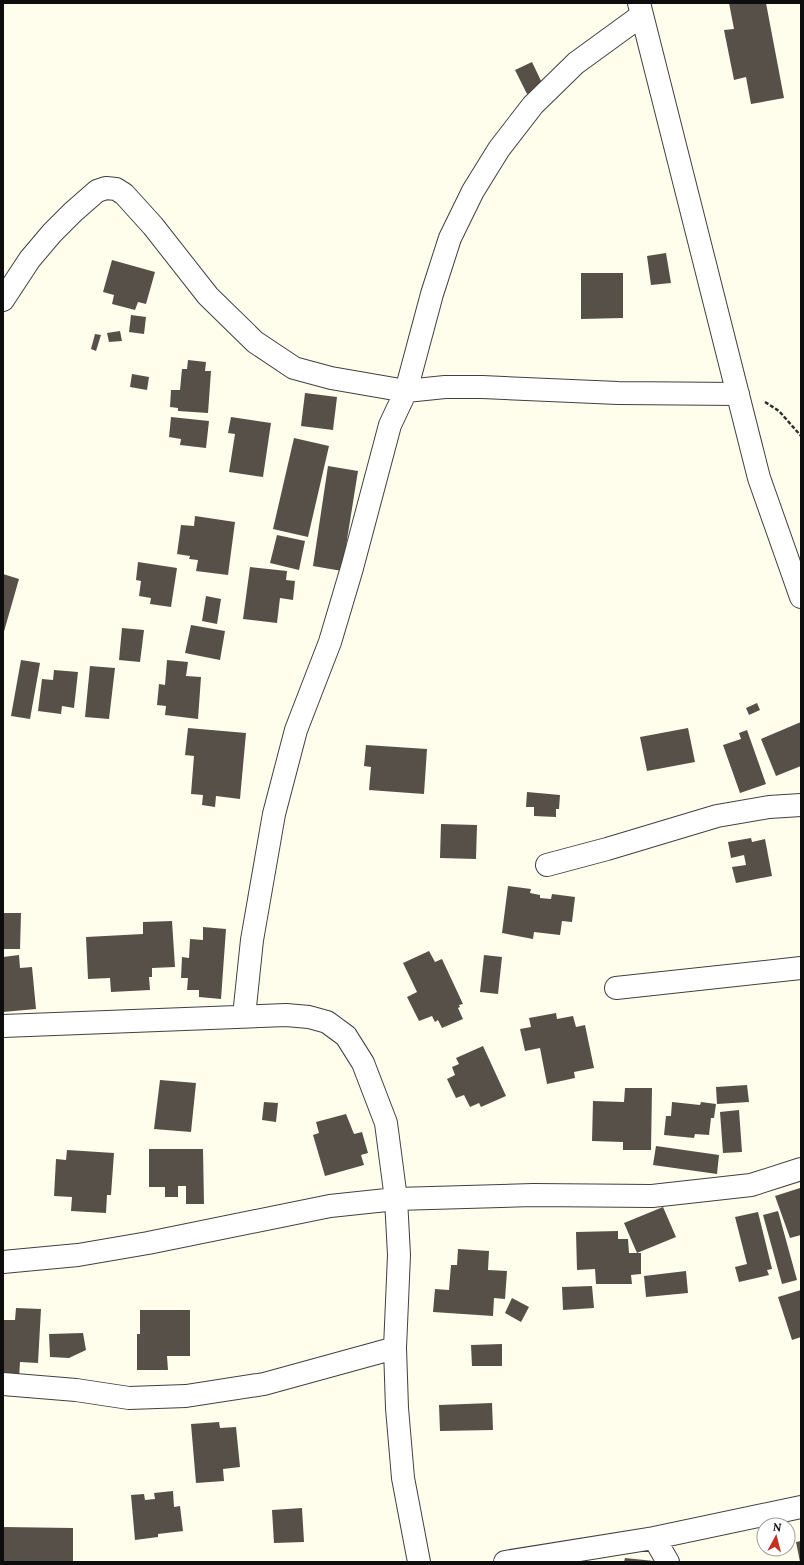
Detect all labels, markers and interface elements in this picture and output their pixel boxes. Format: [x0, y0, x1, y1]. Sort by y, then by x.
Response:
north arrow [756, 1517, 796, 1557]
text: N [772, 1520, 783, 1535]

